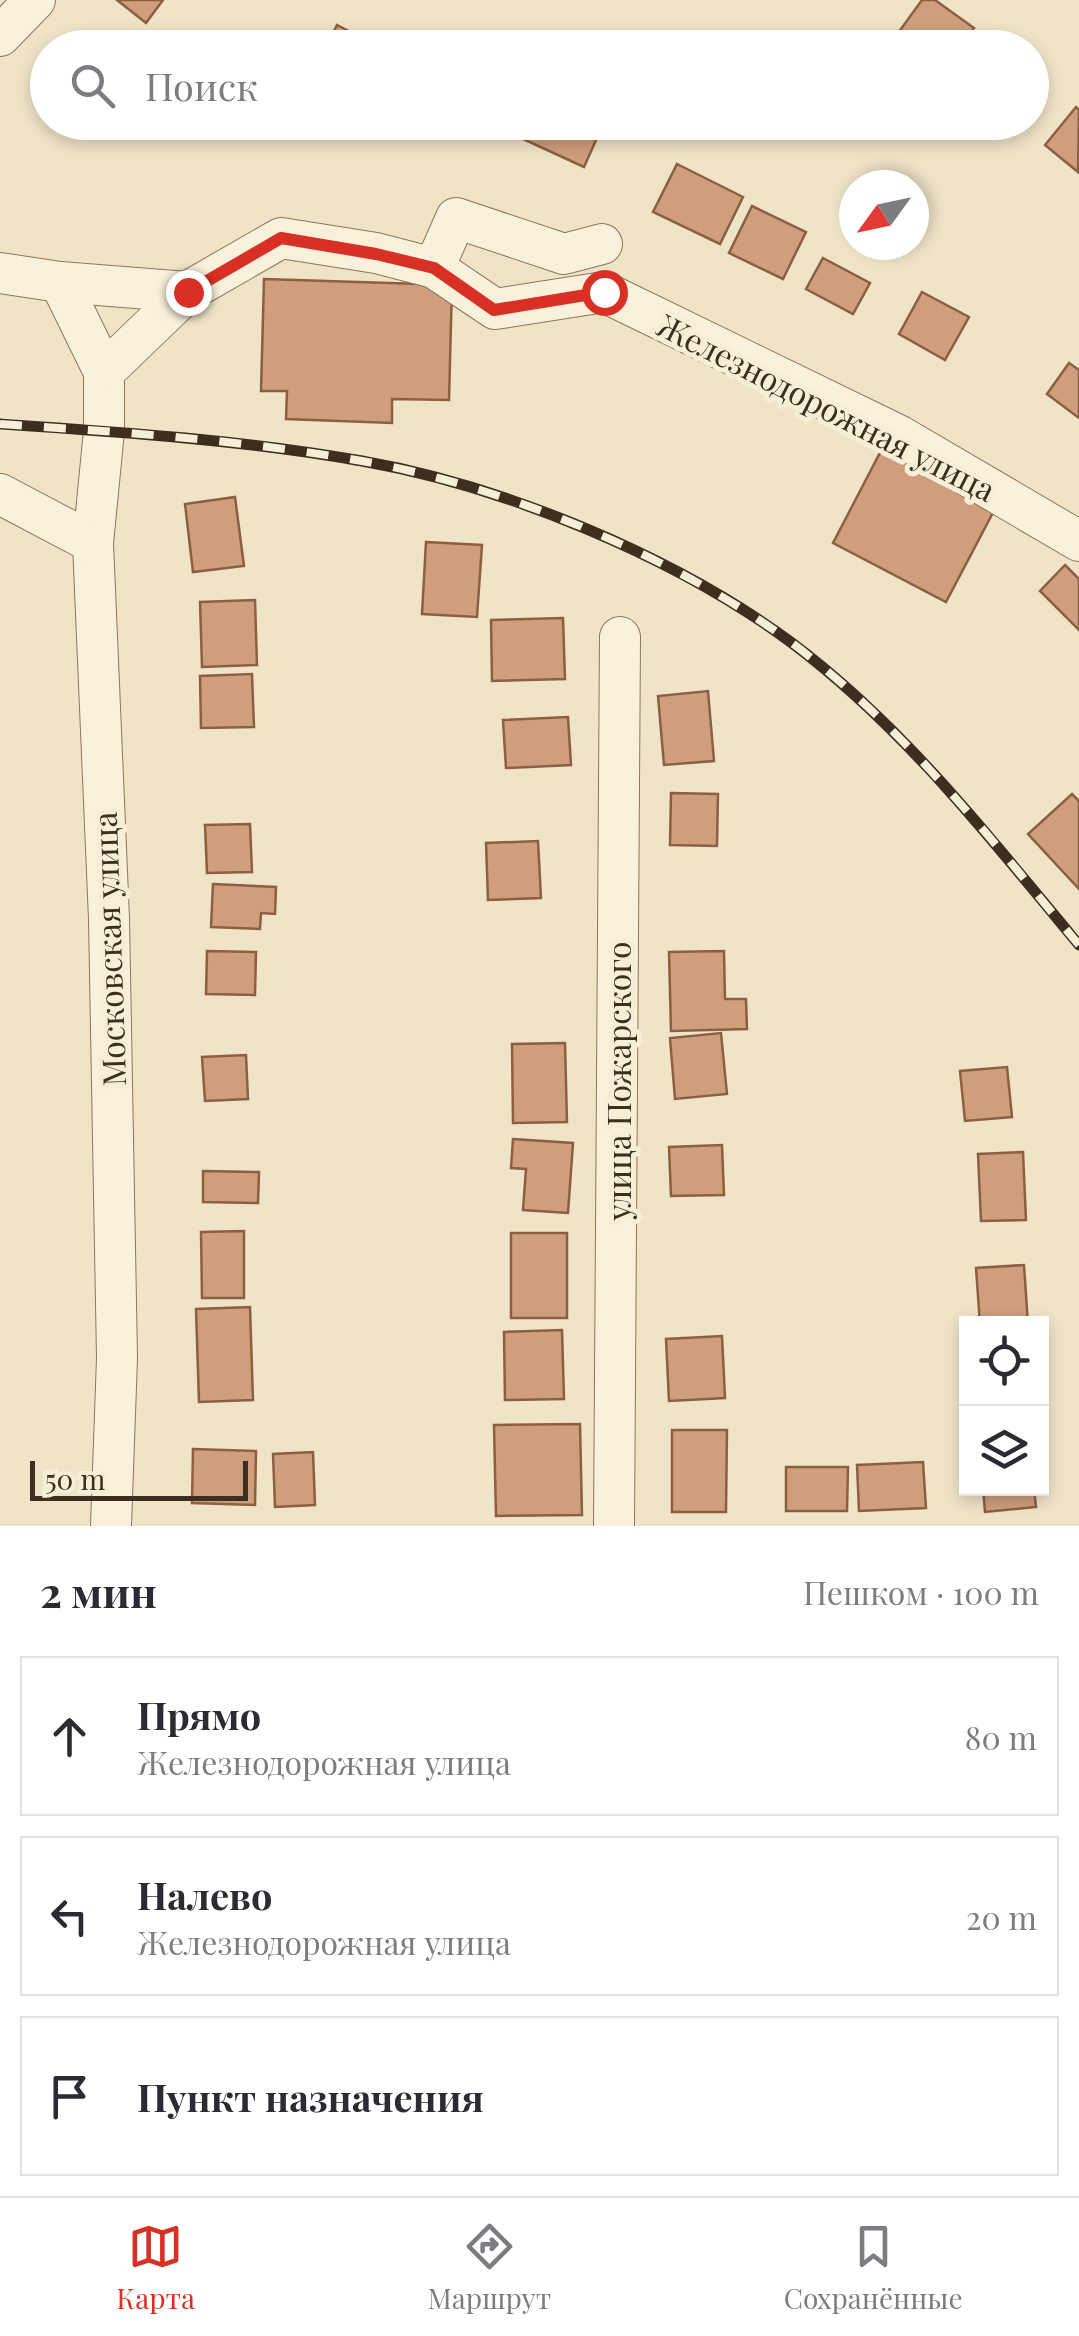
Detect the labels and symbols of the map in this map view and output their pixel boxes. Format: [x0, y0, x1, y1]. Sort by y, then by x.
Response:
north arrow [839, 170, 929, 260]
route end [166, 270, 212, 316]
route start [582, 270, 628, 316]
street label: Железнодорожная улица [651, 302, 1003, 510]
street label: Московская улица [82, 811, 134, 1087]
street label: улица Пожарского [596, 941, 639, 1222]
scale bar [30, 1456, 248, 1500]

